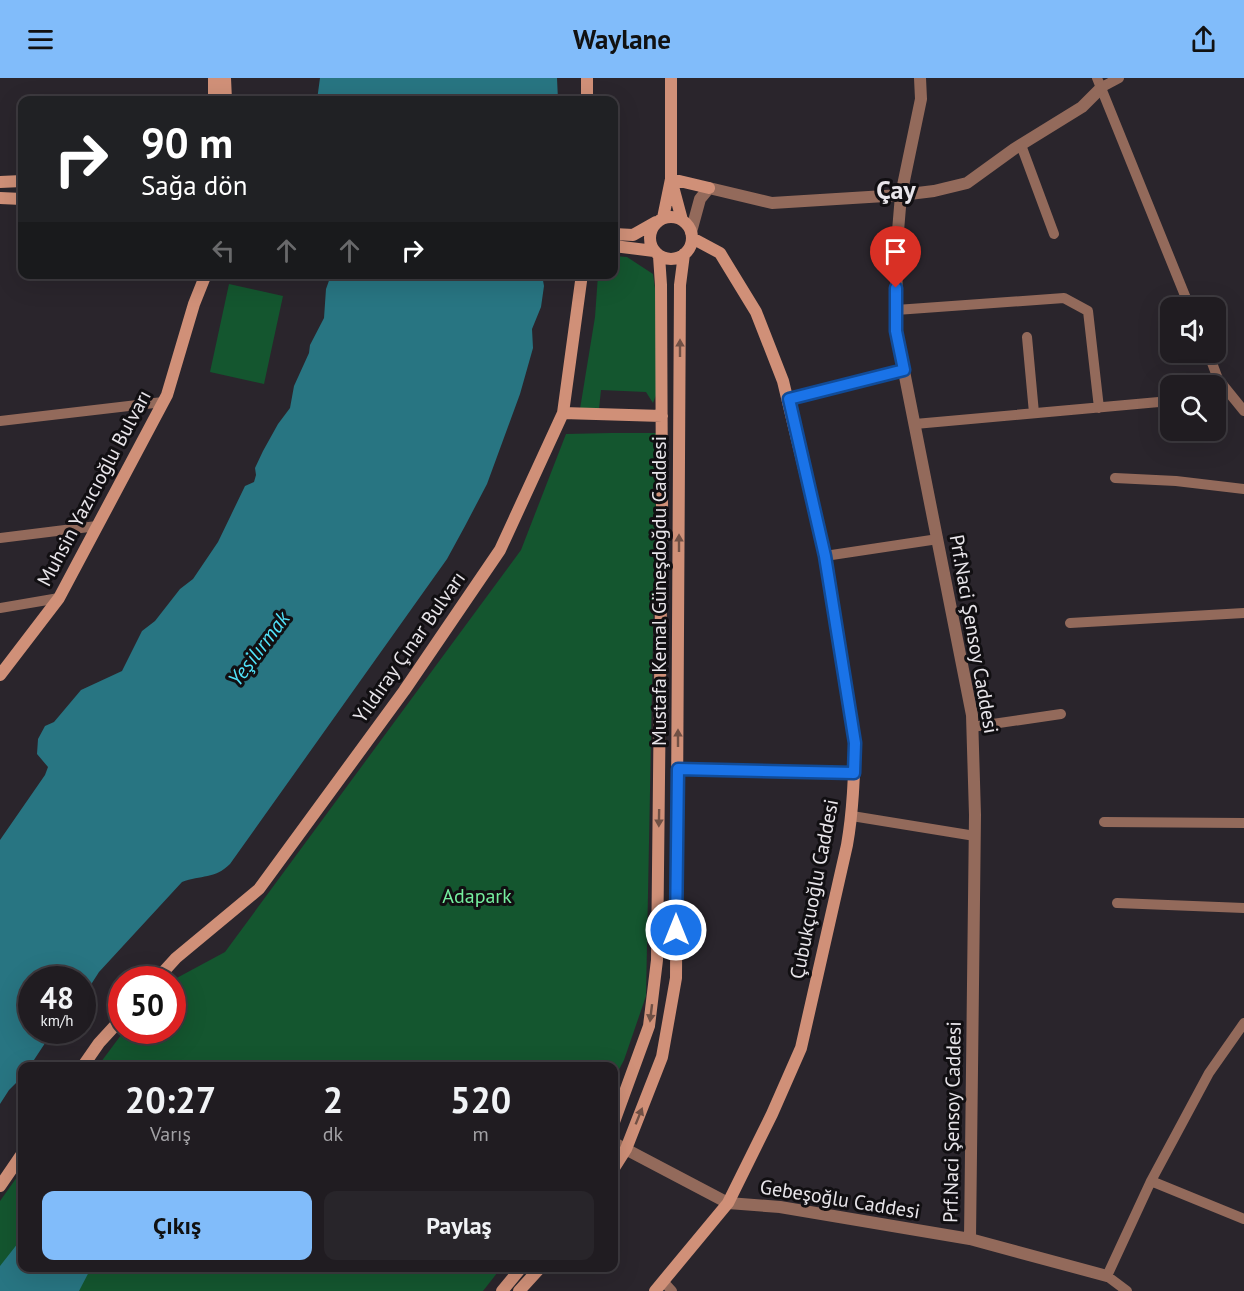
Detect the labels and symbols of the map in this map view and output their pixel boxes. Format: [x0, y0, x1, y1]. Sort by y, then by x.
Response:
district label: Çay [876, 173, 916, 206]
pin [870, 226, 921, 288]
one-way arrow [675, 338, 685, 357]
street label: Muhsin Yazıcıoğlu Bulvarı [31, 385, 157, 591]
street label: Mustafa Kemal Güneşdoğdu Caddesi [646, 436, 672, 746]
street label: Prf.Naci Şensoy Caddesi [944, 532, 1004, 736]
one-way arrow [674, 533, 684, 552]
street label: Yıldıray Çınar Bulvarı [347, 566, 471, 728]
water label: Yeşilırmak [222, 605, 296, 691]
one-way arrow [673, 728, 683, 747]
street label: Çubukçuoğlu Caddesi [784, 797, 844, 981]
one-way arrow [654, 808, 664, 827]
park label: Adapark [442, 883, 512, 909]
position arrow [644, 898, 708, 962]
speed limit sign: 50 [108, 966, 186, 1044]
one-way arrow [646, 1003, 656, 1022]
street label: Prf.Naci Şensoy Caddesi [937, 1021, 967, 1223]
one-way arrow [635, 1107, 644, 1125]
street label: Gebeşoğlu Caddesi [758, 1174, 922, 1224]

